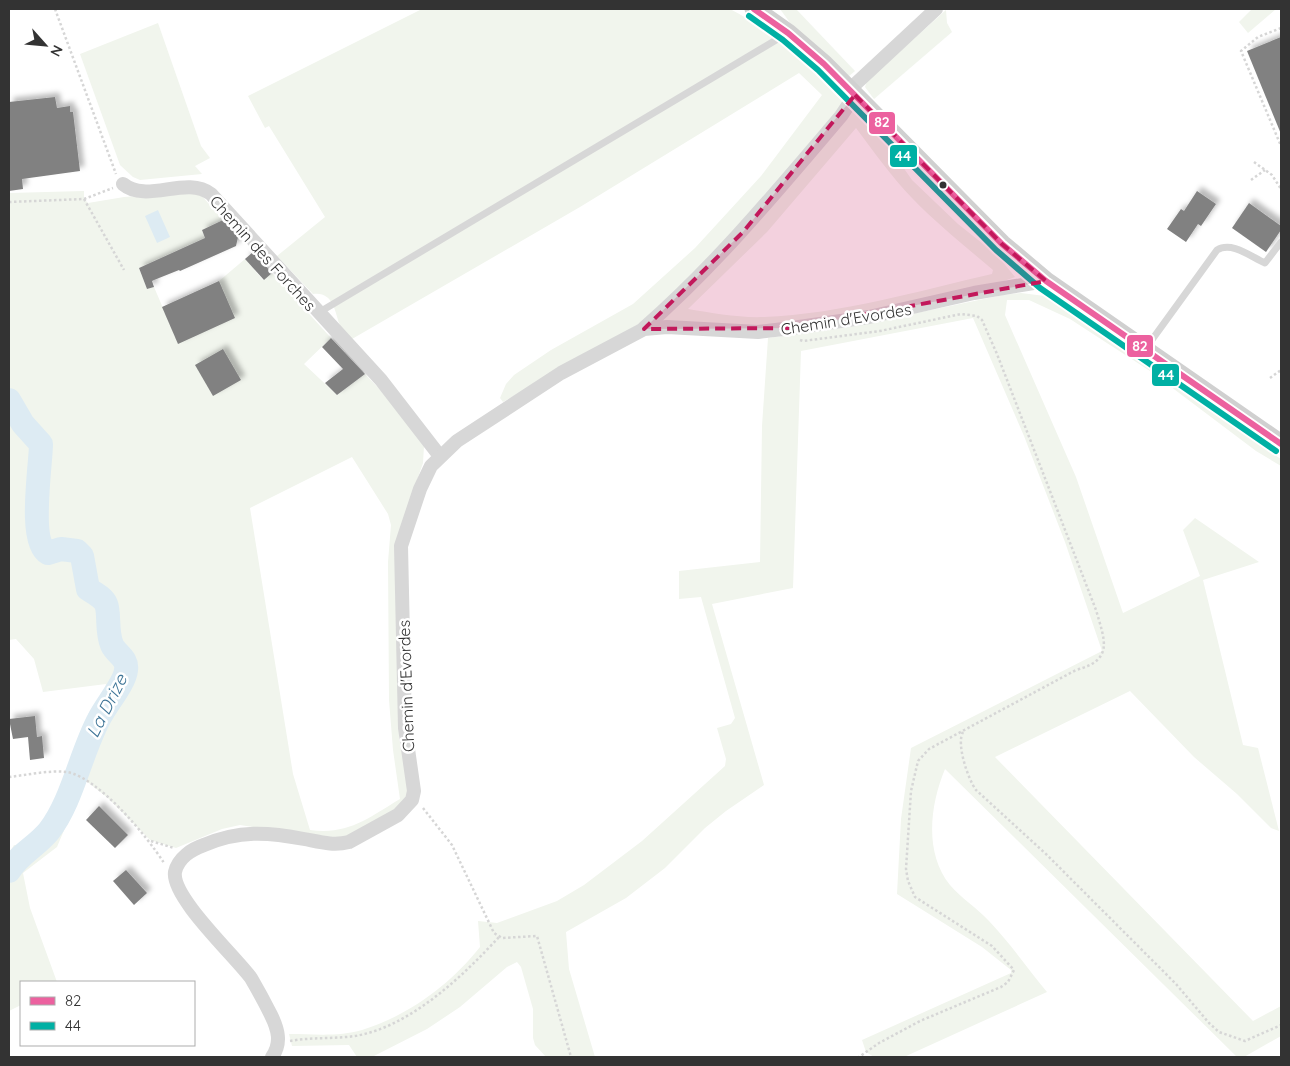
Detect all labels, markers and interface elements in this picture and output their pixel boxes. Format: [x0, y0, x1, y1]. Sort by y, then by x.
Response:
north arrow [20, 20, 70, 70]
text: N [46, 42, 67, 60]
line badge: 82 [868, 111, 896, 135]
text: 82 [874, 113, 890, 131]
line badge: 44 [889, 144, 918, 168]
text: 44 [895, 147, 911, 165]
unlabelled marker [938, 180, 948, 190]
street label: Chemin des Forches [206, 191, 320, 315]
street label: Chemin d'Evordes [779, 299, 913, 339]
line badge: 82 [1126, 334, 1154, 358]
text: 82 [1132, 337, 1148, 355]
line badge: 44 [1151, 363, 1180, 387]
text: 44 [1158, 366, 1174, 384]
street label: Chemin d'Evordes [394, 620, 418, 752]
water label: La Drize [81, 670, 133, 741]
legend [20, 981, 195, 1046]
text: 82 [65, 991, 81, 1010]
text: 44 [65, 1016, 81, 1035]

